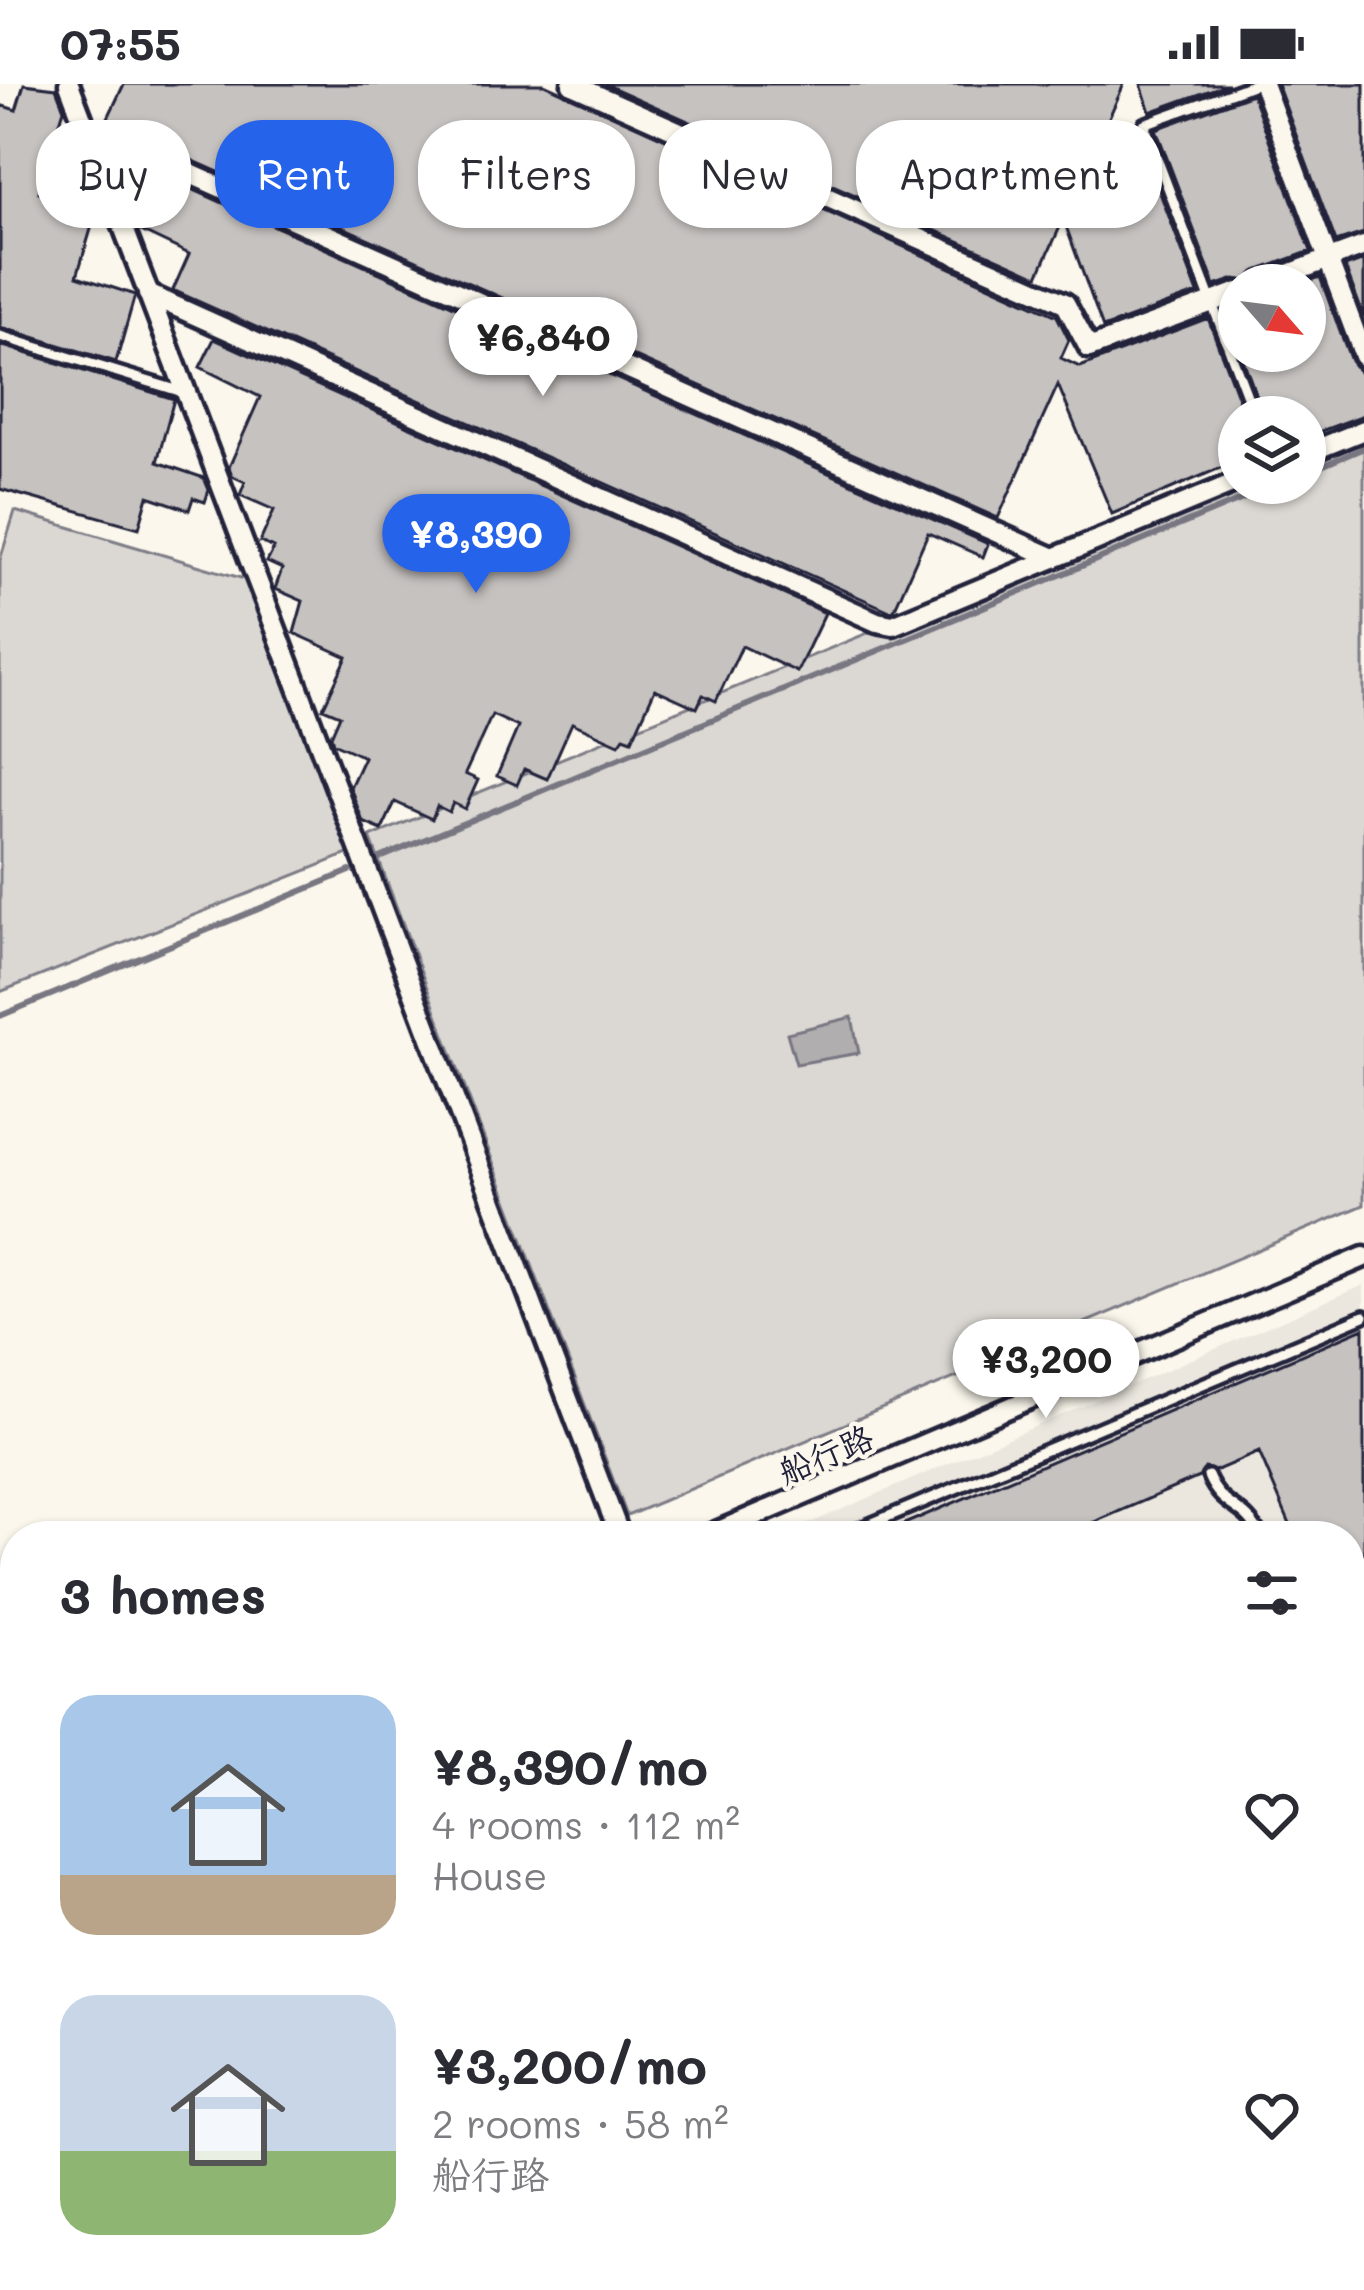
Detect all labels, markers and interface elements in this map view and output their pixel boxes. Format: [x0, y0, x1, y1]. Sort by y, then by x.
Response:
text: 07:55 [60, 13, 181, 71]
chip: Buy [36, 120, 191, 228]
chip: Rent [215, 120, 394, 228]
chip: Filters [418, 120, 635, 228]
chip: New [659, 120, 832, 228]
chip: Apartment [856, 120, 1162, 228]
north arrow [1218, 264, 1326, 372]
map controls [1218, 264, 1326, 504]
pin: ¥6,840 [445, 297, 641, 399]
text: ¥6,840 [475, 310, 611, 361]
button: layers [1218, 396, 1326, 504]
pin: ¥8,390 [378, 494, 574, 596]
text: ¥8,390 [409, 507, 543, 558]
pin: ¥3,200 [948, 1319, 1144, 1421]
text: ¥3,200 [980, 1332, 1112, 1383]
street label: 船行路 [771, 1414, 879, 1492]
text: 3 homes [60, 1560, 266, 1627]
icon: filters [1239, 1560, 1305, 1626]
text: ¥8,390/mo [432, 1731, 708, 1798]
icon: home [156, 1743, 300, 1887]
icon: heart [1239, 1782, 1305, 1848]
text: 4 rooms · 112 m² [432, 1798, 740, 1849]
text: House [432, 1849, 547, 1900]
text: ¥3,200/mo [432, 2030, 707, 2097]
icon: home [156, 2043, 300, 2187]
icon: heart [1239, 2082, 1305, 2148]
text: 2 rooms · 58 m² [432, 2097, 729, 2148]
text: 船行路 [432, 2148, 549, 2199]

